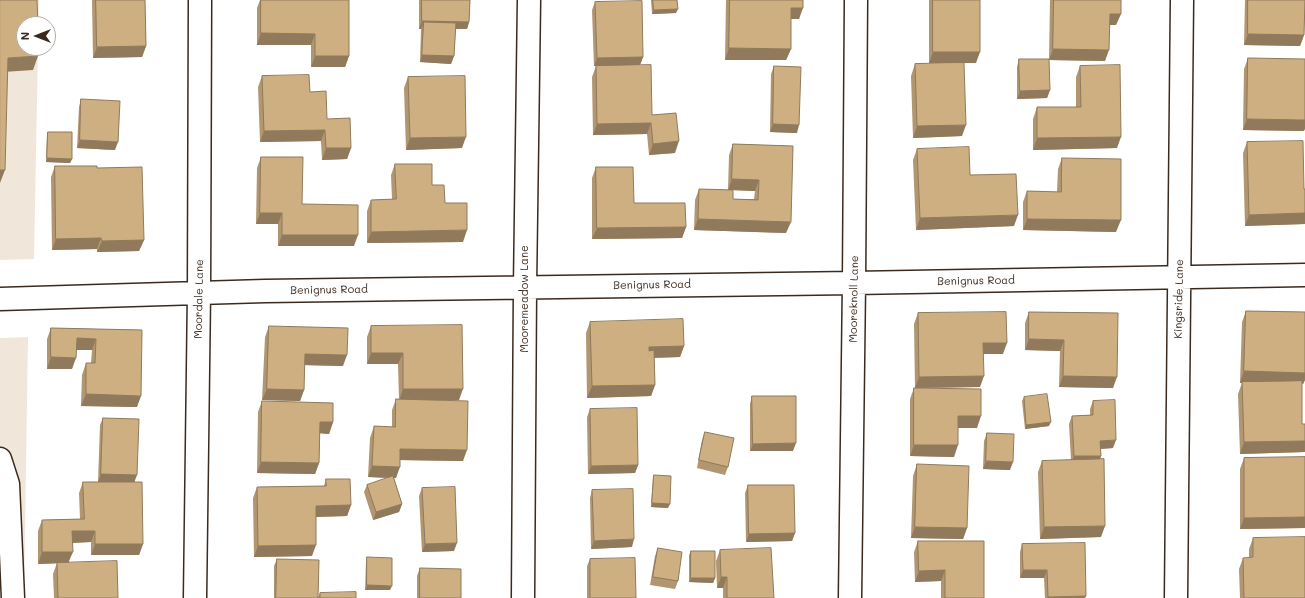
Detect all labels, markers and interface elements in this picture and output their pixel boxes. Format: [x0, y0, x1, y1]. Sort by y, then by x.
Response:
north arrow [16, 16, 56, 56]
text: N [17, 32, 32, 40]
street label: Mooremeadow Lane [518, 245, 532, 353]
street label: Mooreknoll Lane [847, 255, 861, 343]
street label: Moordale Lane [192, 259, 206, 339]
street label: Kingsride Lane [1172, 259, 1186, 339]
street label: Benignus Road [937, 274, 1015, 288]
street label: Benignus Road [613, 278, 691, 292]
street label: Benignus Road [290, 283, 368, 297]

